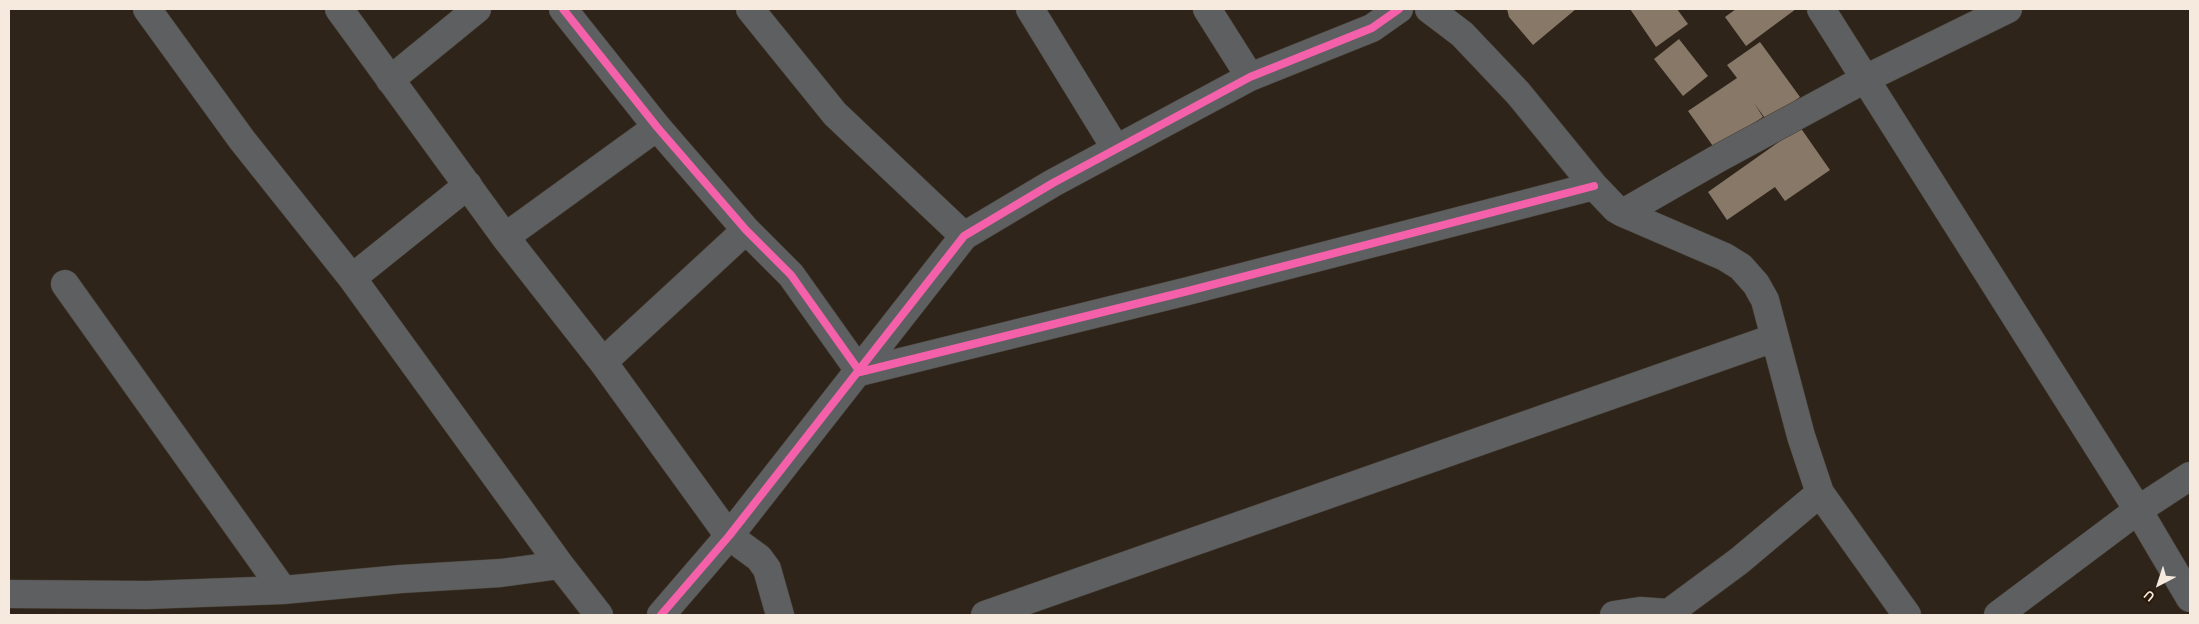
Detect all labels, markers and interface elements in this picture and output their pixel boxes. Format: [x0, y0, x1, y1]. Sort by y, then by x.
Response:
north arrow [2134, 559, 2184, 609]
text: U [2140, 586, 2158, 605]

